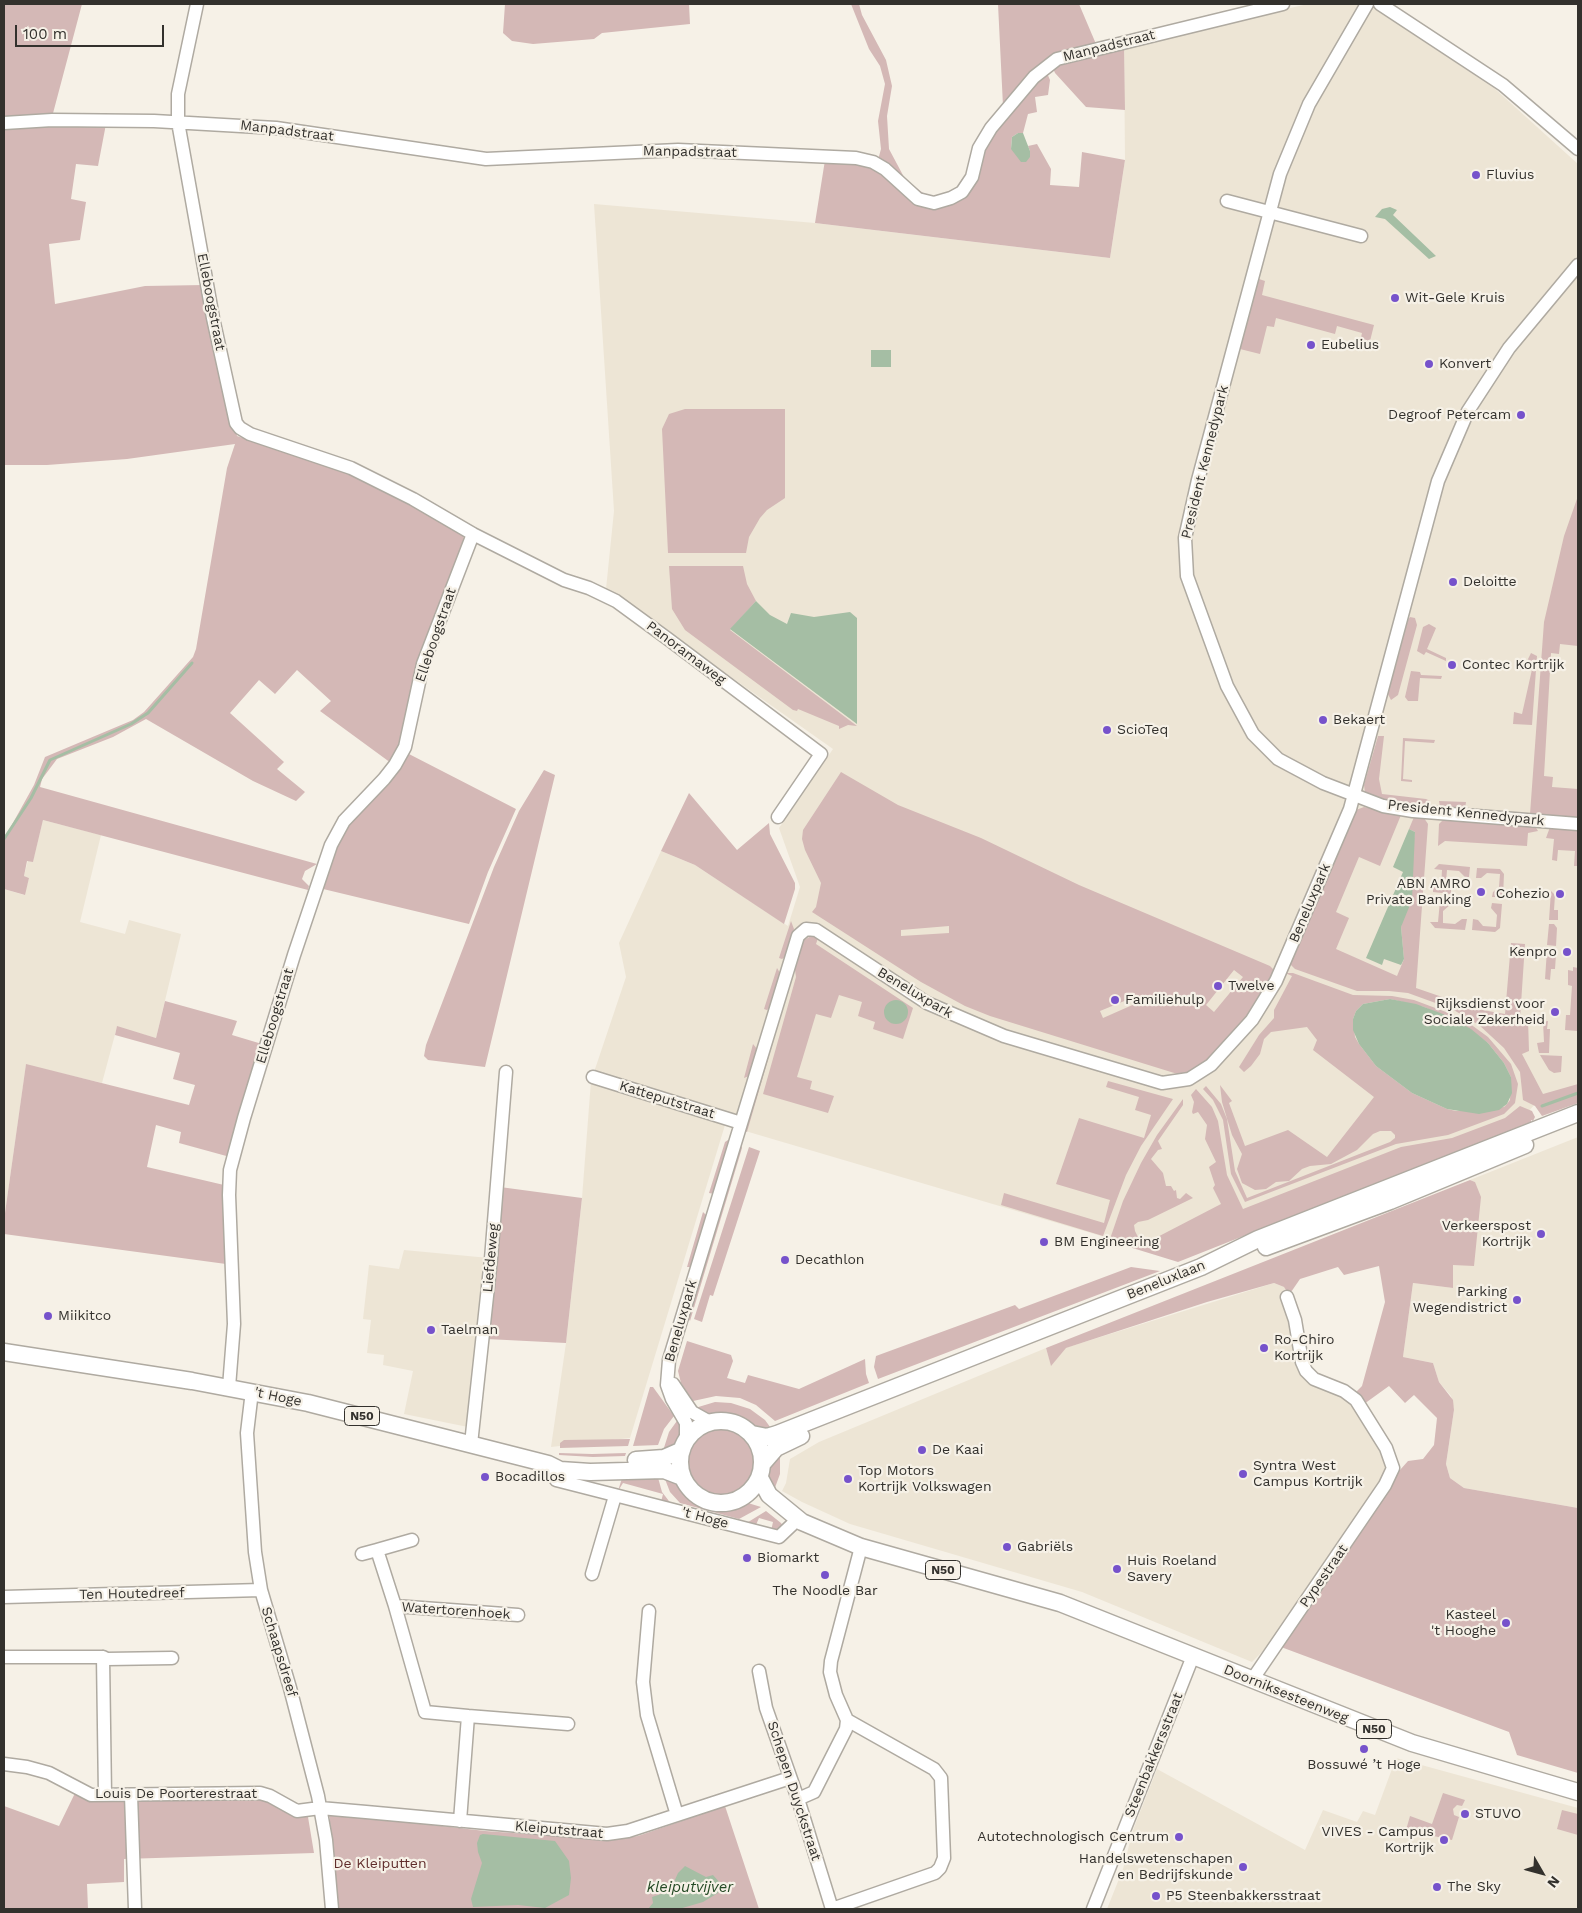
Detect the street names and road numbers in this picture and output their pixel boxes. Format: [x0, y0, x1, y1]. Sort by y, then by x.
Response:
street label: Manpadstraat [1061, 26, 1157, 66]
street label: Manpadstraat [239, 117, 335, 145]
street label: Manpadstraat [643, 143, 737, 161]
street label: Elleboogstraat [193, 252, 229, 352]
street label: President Kennedypark [1178, 383, 1232, 541]
street label: Elleboogstraat [412, 586, 460, 684]
street label: Panoramaweg [643, 618, 729, 688]
street label: President Kennedypark [1387, 796, 1545, 830]
street label: Beneluxpark [1286, 861, 1334, 945]
street label: Beneluxpark [874, 964, 956, 1022]
street label: Elleboogstraat [253, 966, 297, 1066]
street label: Katteputstraat [617, 1077, 717, 1123]
street label: Liefdeweg [480, 1223, 502, 1293]
street label: Beneluxlaan [1124, 1257, 1208, 1303]
street label: Beneluxpark [661, 1278, 701, 1364]
street label: 't Hoge [253, 1384, 303, 1410]
road number: N50 [344, 1406, 380, 1425]
street label: 't Hoge [680, 1504, 730, 1532]
street label: Pypestraat [1296, 1541, 1352, 1611]
road number: N50 [926, 1560, 960, 1580]
street label: Ten Houtedreef [79, 1585, 185, 1603]
street label: Watertorenhoek [401, 1599, 511, 1623]
street label: Schaapsdreef [257, 1605, 301, 1699]
street label: Doorniksesteenweg [1221, 1661, 1351, 1727]
street label: Steenbakkersstraat [1121, 1690, 1187, 1820]
street label: Schepen Duyckstraat [764, 1719, 824, 1863]
road number: N50 [1356, 1720, 1392, 1738]
street label: Louis De Poorterestraat [95, 1786, 257, 1802]
street label: Kleiputstraat [514, 1818, 604, 1842]

